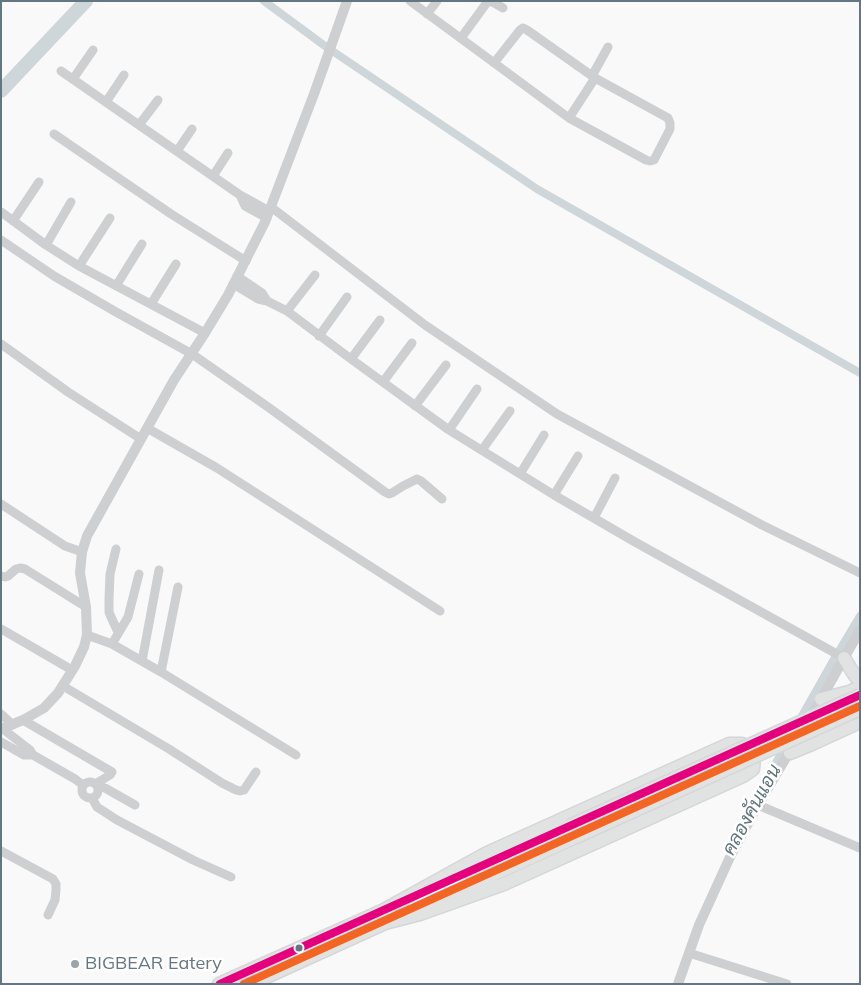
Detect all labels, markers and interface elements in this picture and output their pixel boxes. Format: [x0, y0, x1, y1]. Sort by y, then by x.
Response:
water label: คลองคันแอน [718, 761, 786, 859]
unlabelled marker [294, 943, 304, 953]
place label: BIGBEAR Eatery [85, 953, 222, 975]
marker: BIGBEAR Eatery [69, 958, 81, 970]

